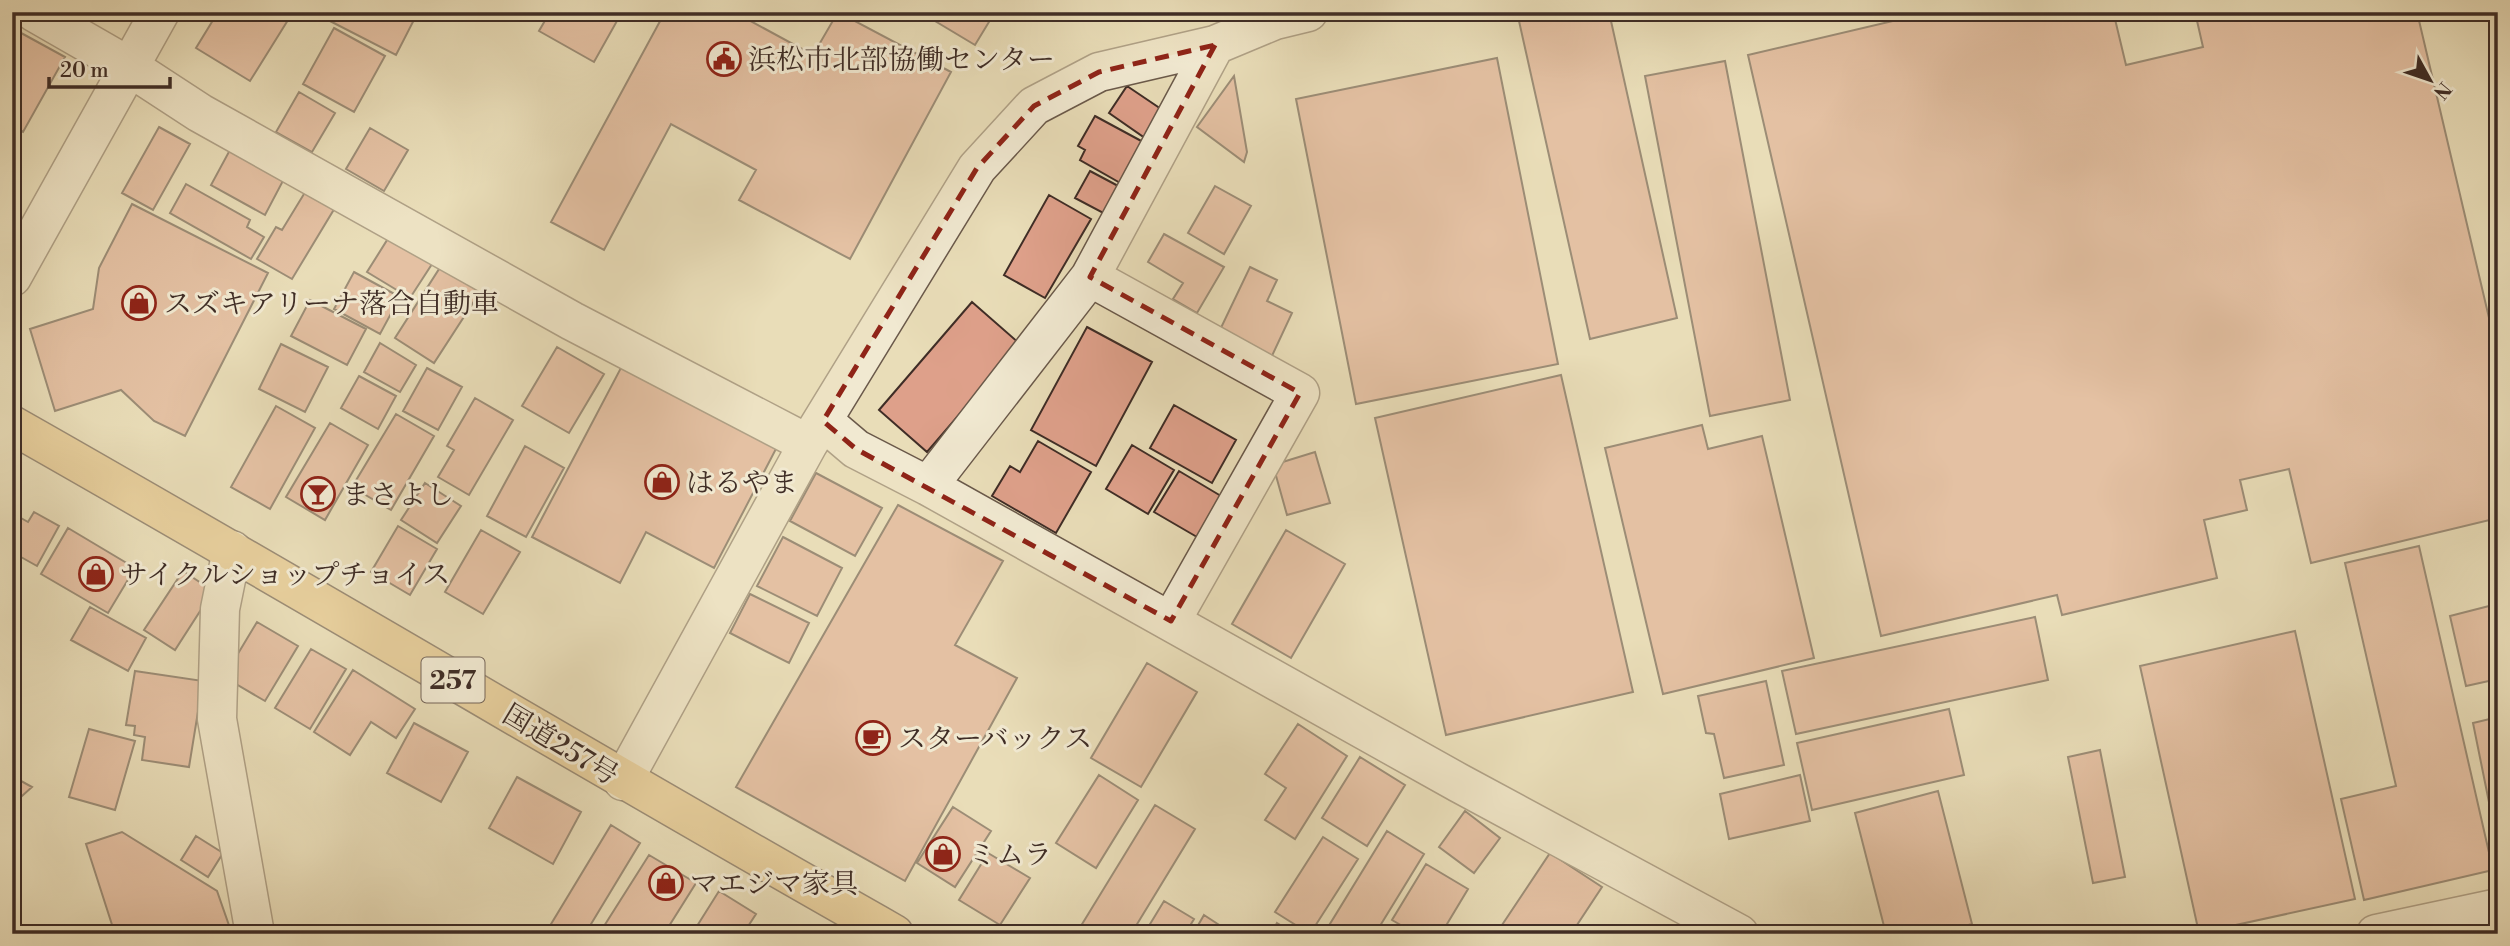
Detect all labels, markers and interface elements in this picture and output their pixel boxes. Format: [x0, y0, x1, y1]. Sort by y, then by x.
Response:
public building icon: 浜松市北部協働センター [705, 40, 743, 78]
place label: 浜松市北部協働センター [748, 43, 1055, 78]
scale bar [49, 46, 170, 90]
north arrow [2394, 46, 2464, 116]
text: 20 m [60, 58, 109, 84]
text: N [2428, 77, 2456, 104]
shop icon: スズキアリーナ落合自動車 [120, 284, 158, 322]
place label: スズキアリーナ落合自動車 [164, 287, 499, 322]
shop icon: はるやま [643, 463, 681, 501]
place label: はるやま [686, 466, 798, 501]
bar icon: まさよし [299, 475, 337, 513]
place label: まさよし [342, 478, 454, 513]
shop icon: サイクルショップチョイス [77, 555, 115, 593]
place label: サイクルショップチョイス [120, 558, 450, 593]
road number: 257 [421, 658, 484, 702]
street label: 国道257号 [496, 697, 624, 793]
cafe icon: スターバックス [854, 719, 892, 757]
place label: スターバックス [898, 722, 1092, 757]
shop icon: ミムラ [924, 835, 962, 873]
place label: ミムラ [968, 838, 1052, 873]
shop icon: マエジマ家具 [647, 864, 685, 902]
place label: マエジマ家具 [690, 867, 858, 902]

